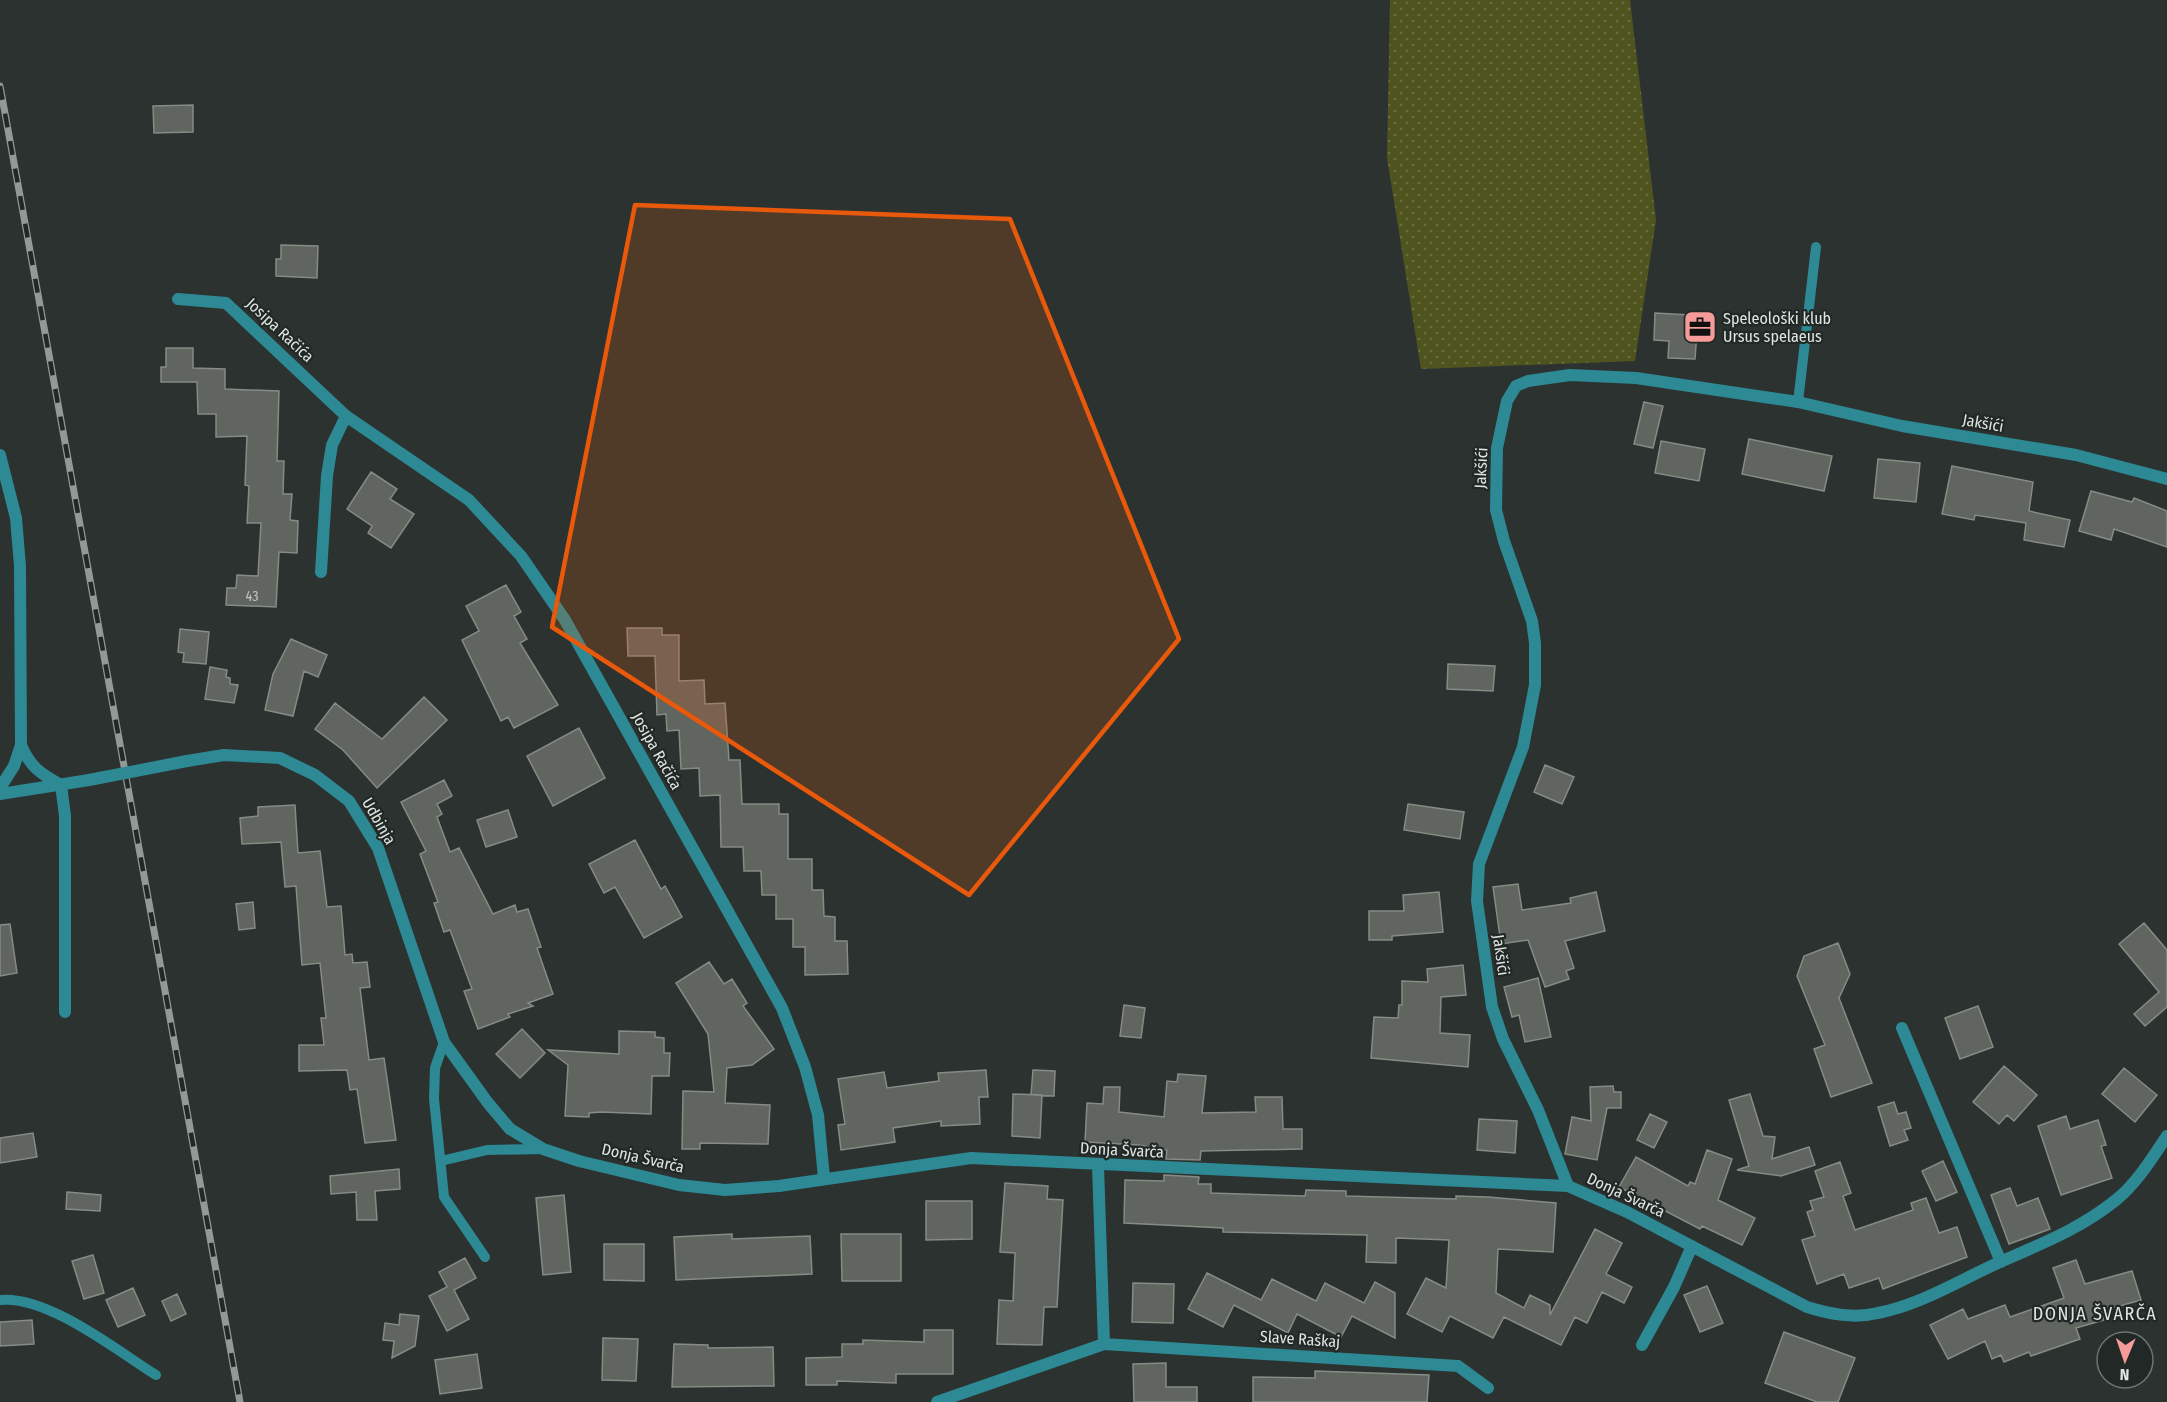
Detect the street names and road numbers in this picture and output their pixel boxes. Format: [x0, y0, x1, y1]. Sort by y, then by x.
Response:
street label: Josipa Račića [242, 294, 318, 366]
street label: Jakšići [1961, 410, 2005, 436]
street label: Jakšići [1470, 447, 1492, 489]
street label: Josipa Račića [628, 709, 686, 793]
street label: Udbinja [358, 794, 400, 848]
street label: Jakšići [1489, 933, 1513, 977]
street label: Donja Švarča [1080, 1137, 1165, 1162]
street label: Donja Švarča [600, 1138, 686, 1177]
street label: Donja Švarča [1584, 1168, 1669, 1221]
street label: Slave Raškaj [1259, 1327, 1341, 1351]

